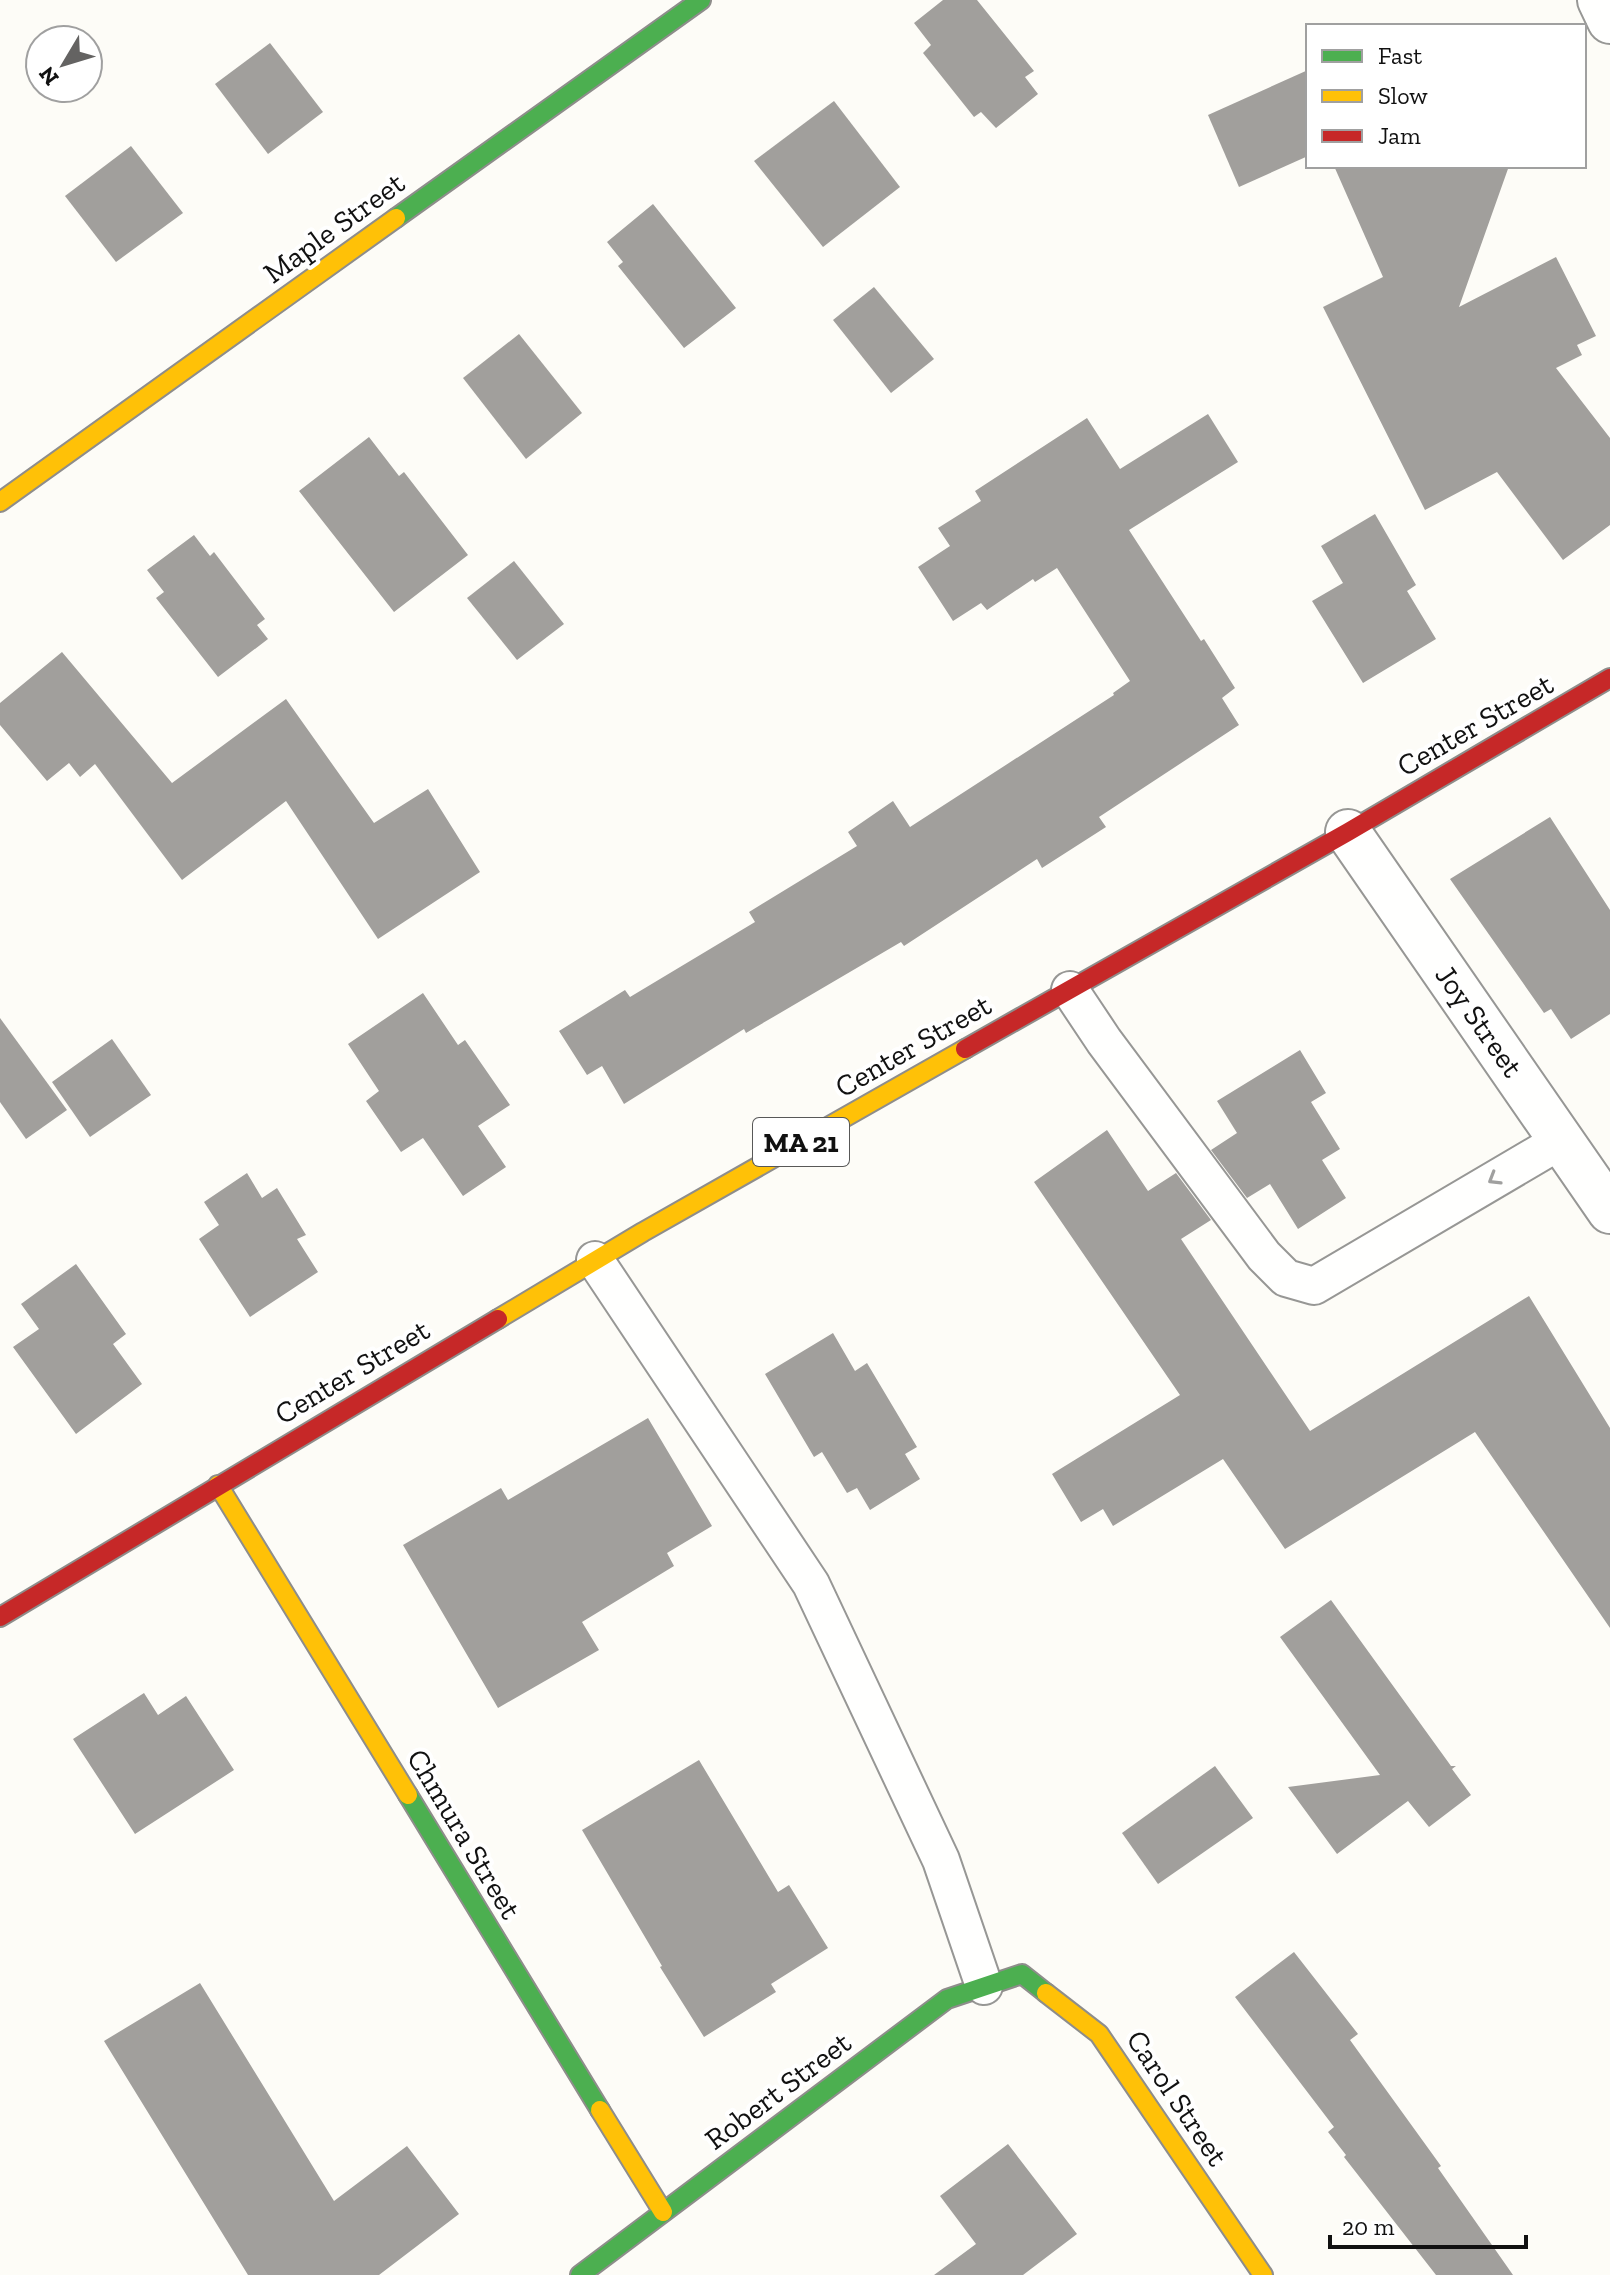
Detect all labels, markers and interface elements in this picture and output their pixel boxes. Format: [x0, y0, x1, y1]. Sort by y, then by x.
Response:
north arrow [24, 24, 104, 104]
legend [1306, 24, 1586, 168]
text: Fast [1378, 41, 1422, 70]
text: N [33, 61, 64, 91]
text: Slow [1378, 81, 1428, 110]
text: Jam [1378, 121, 1421, 150]
street label: Maple Street [257, 165, 411, 291]
street label: Center Street [1391, 666, 1559, 784]
street label: Joy Street [1427, 958, 1531, 1084]
street label: Center Street [829, 987, 997, 1105]
road number: MA 21 [753, 1118, 849, 1166]
one-way arrow [1489, 1170, 1503, 1185]
street label: Center Street [268, 1312, 436, 1432]
street label: Chmura Street [399, 1743, 529, 1925]
street label: Carol Street [1119, 2023, 1235, 2173]
street label: Robert Street [698, 2024, 858, 2158]
scale bar [1330, 2199, 1526, 2249]
text: 20 m [1342, 2212, 1395, 2241]

